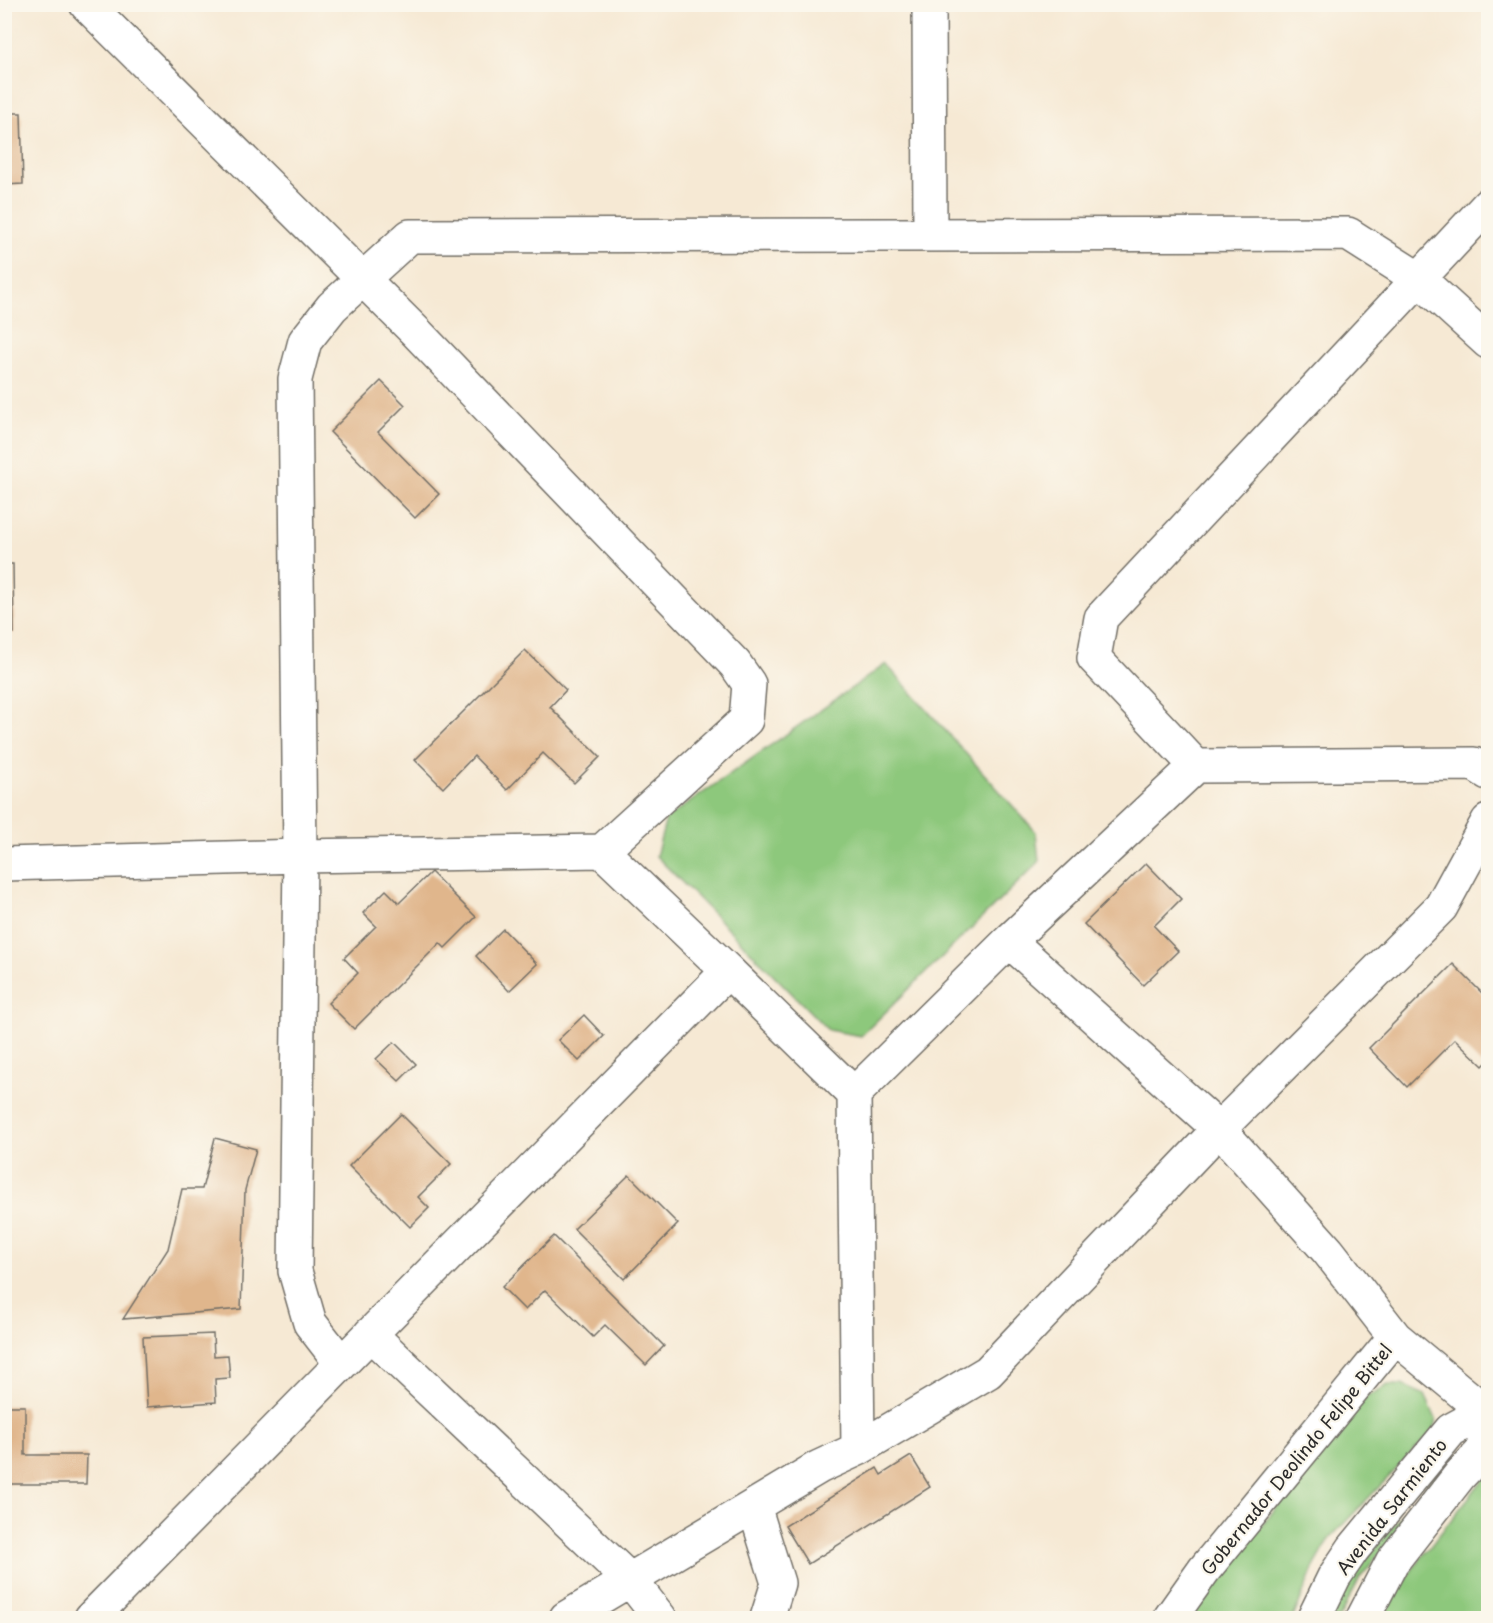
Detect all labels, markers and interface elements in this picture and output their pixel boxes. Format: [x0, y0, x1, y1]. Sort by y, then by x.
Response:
street label: Gobernador Deolindo Felipe Bittel [1194, 1338, 1398, 1580]
street label: Avenida Sarmiento [1329, 1432, 1453, 1580]

